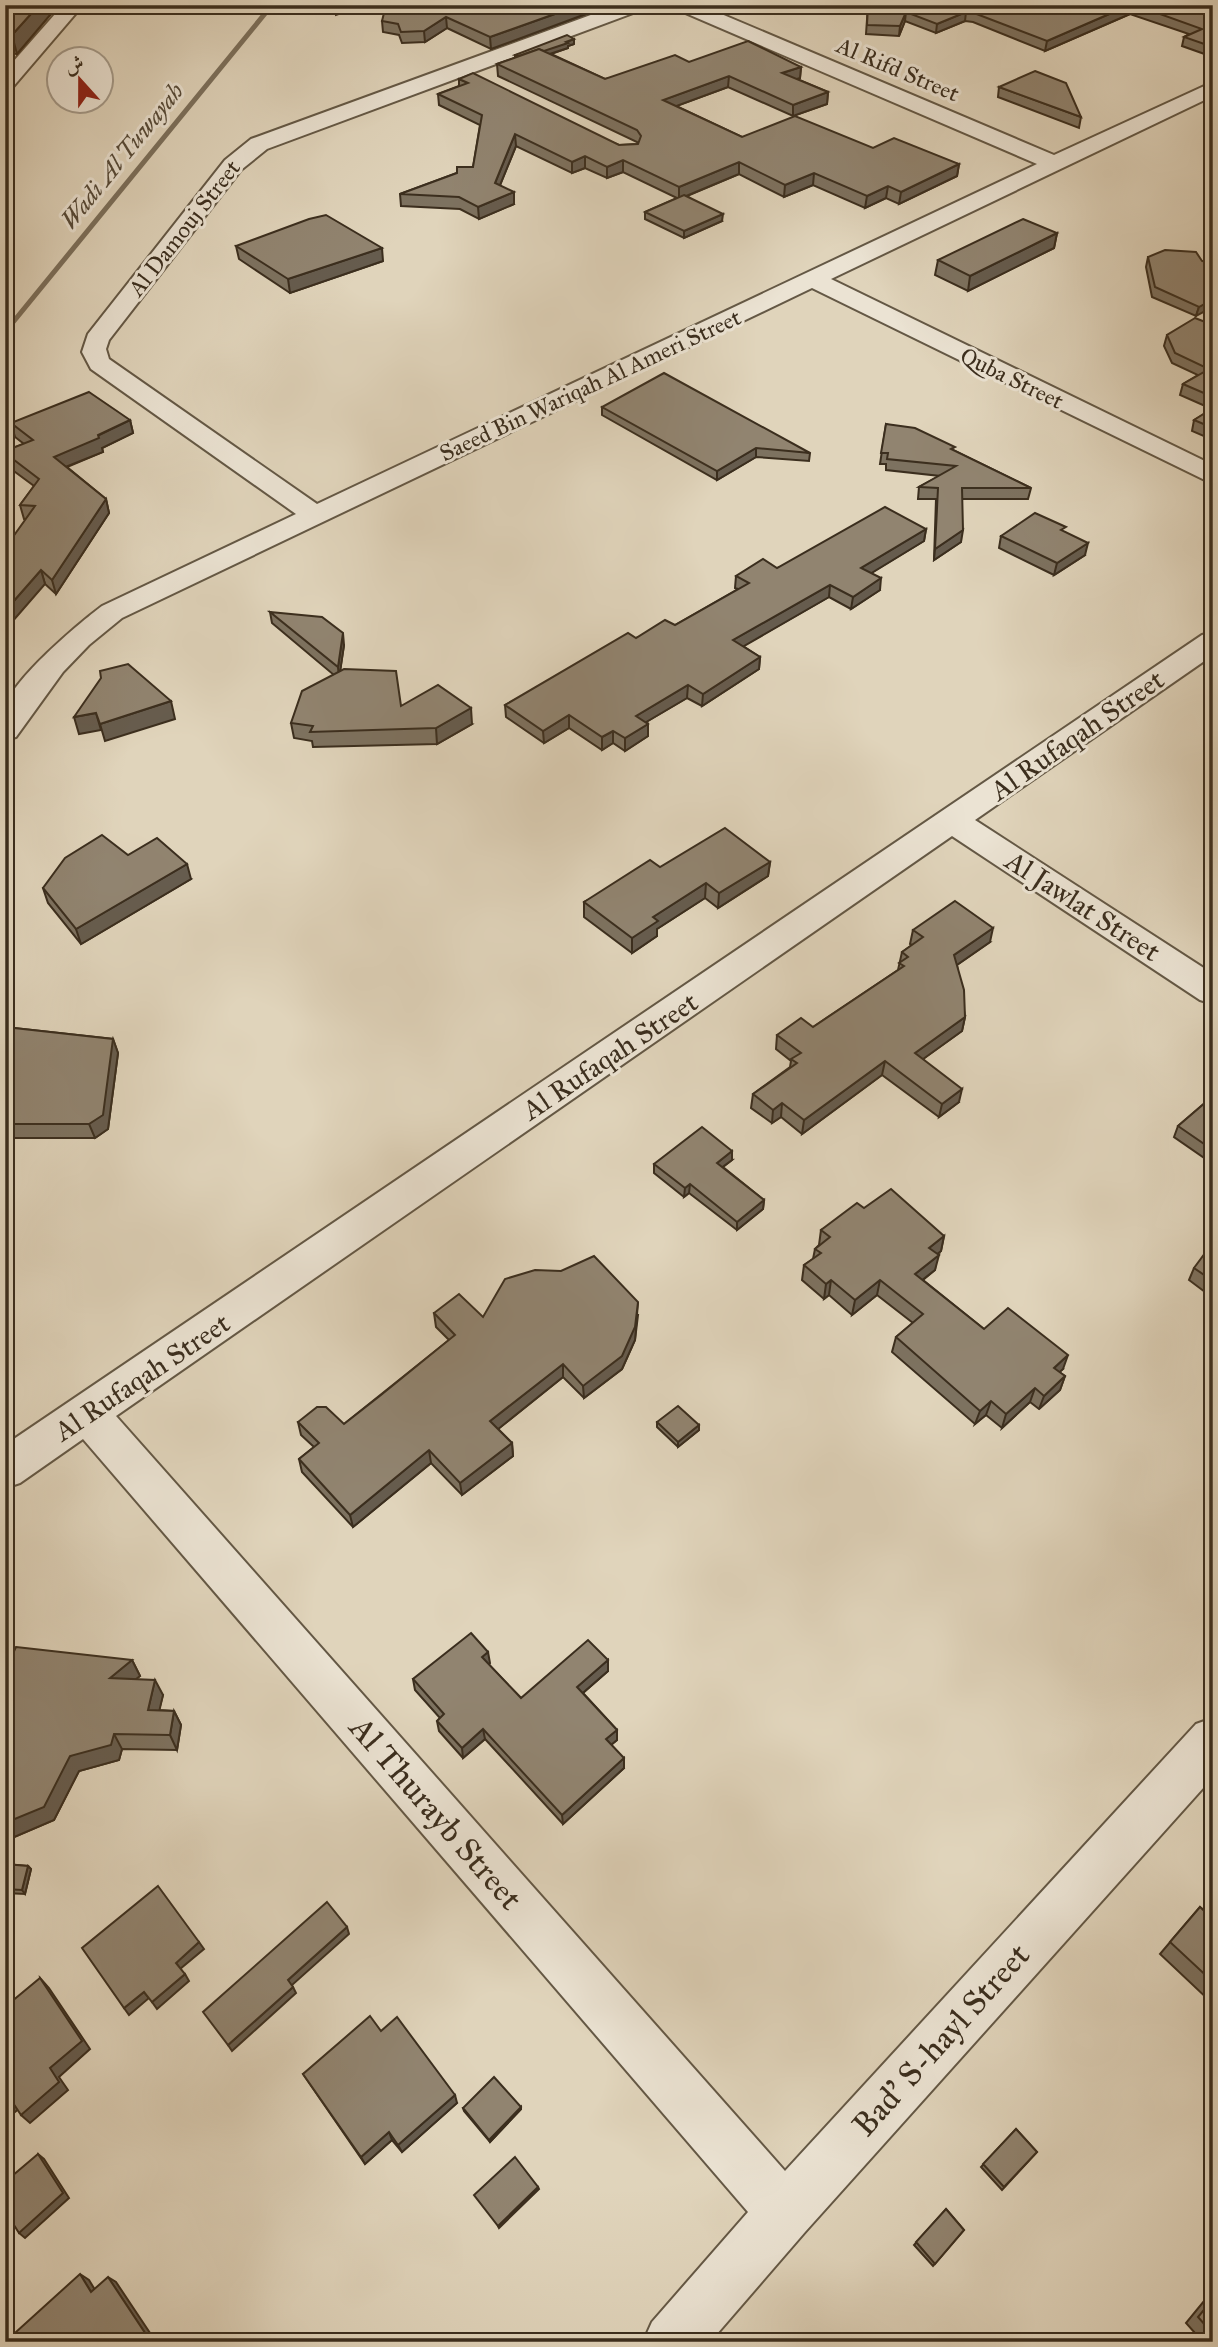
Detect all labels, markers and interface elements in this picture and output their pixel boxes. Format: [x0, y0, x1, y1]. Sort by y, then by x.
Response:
street label: Al Rifd Street [832, 30, 963, 107]
north arrow [46, 46, 116, 116]
text: ش [61, 50, 87, 79]
water label: Wadi Al Tuwayah [54, 77, 190, 235]
street label: Al Damouj Street [121, 154, 246, 303]
street label: Saeed Bin Wariqah Al Ameri Street [435, 303, 746, 468]
street label: Quba Street [956, 341, 1068, 415]
street label: Al Rufaqah Street [982, 662, 1171, 809]
street label: Al Jawlat Street [998, 842, 1167, 969]
street label: Al Rufaqah Street [515, 984, 705, 1128]
street label: Al Rufaqah Street [47, 1305, 237, 1449]
street label: Al Thurayb Street [340, 1707, 531, 1918]
street label: Bad' S-hayl Street [844, 1935, 1038, 2145]

